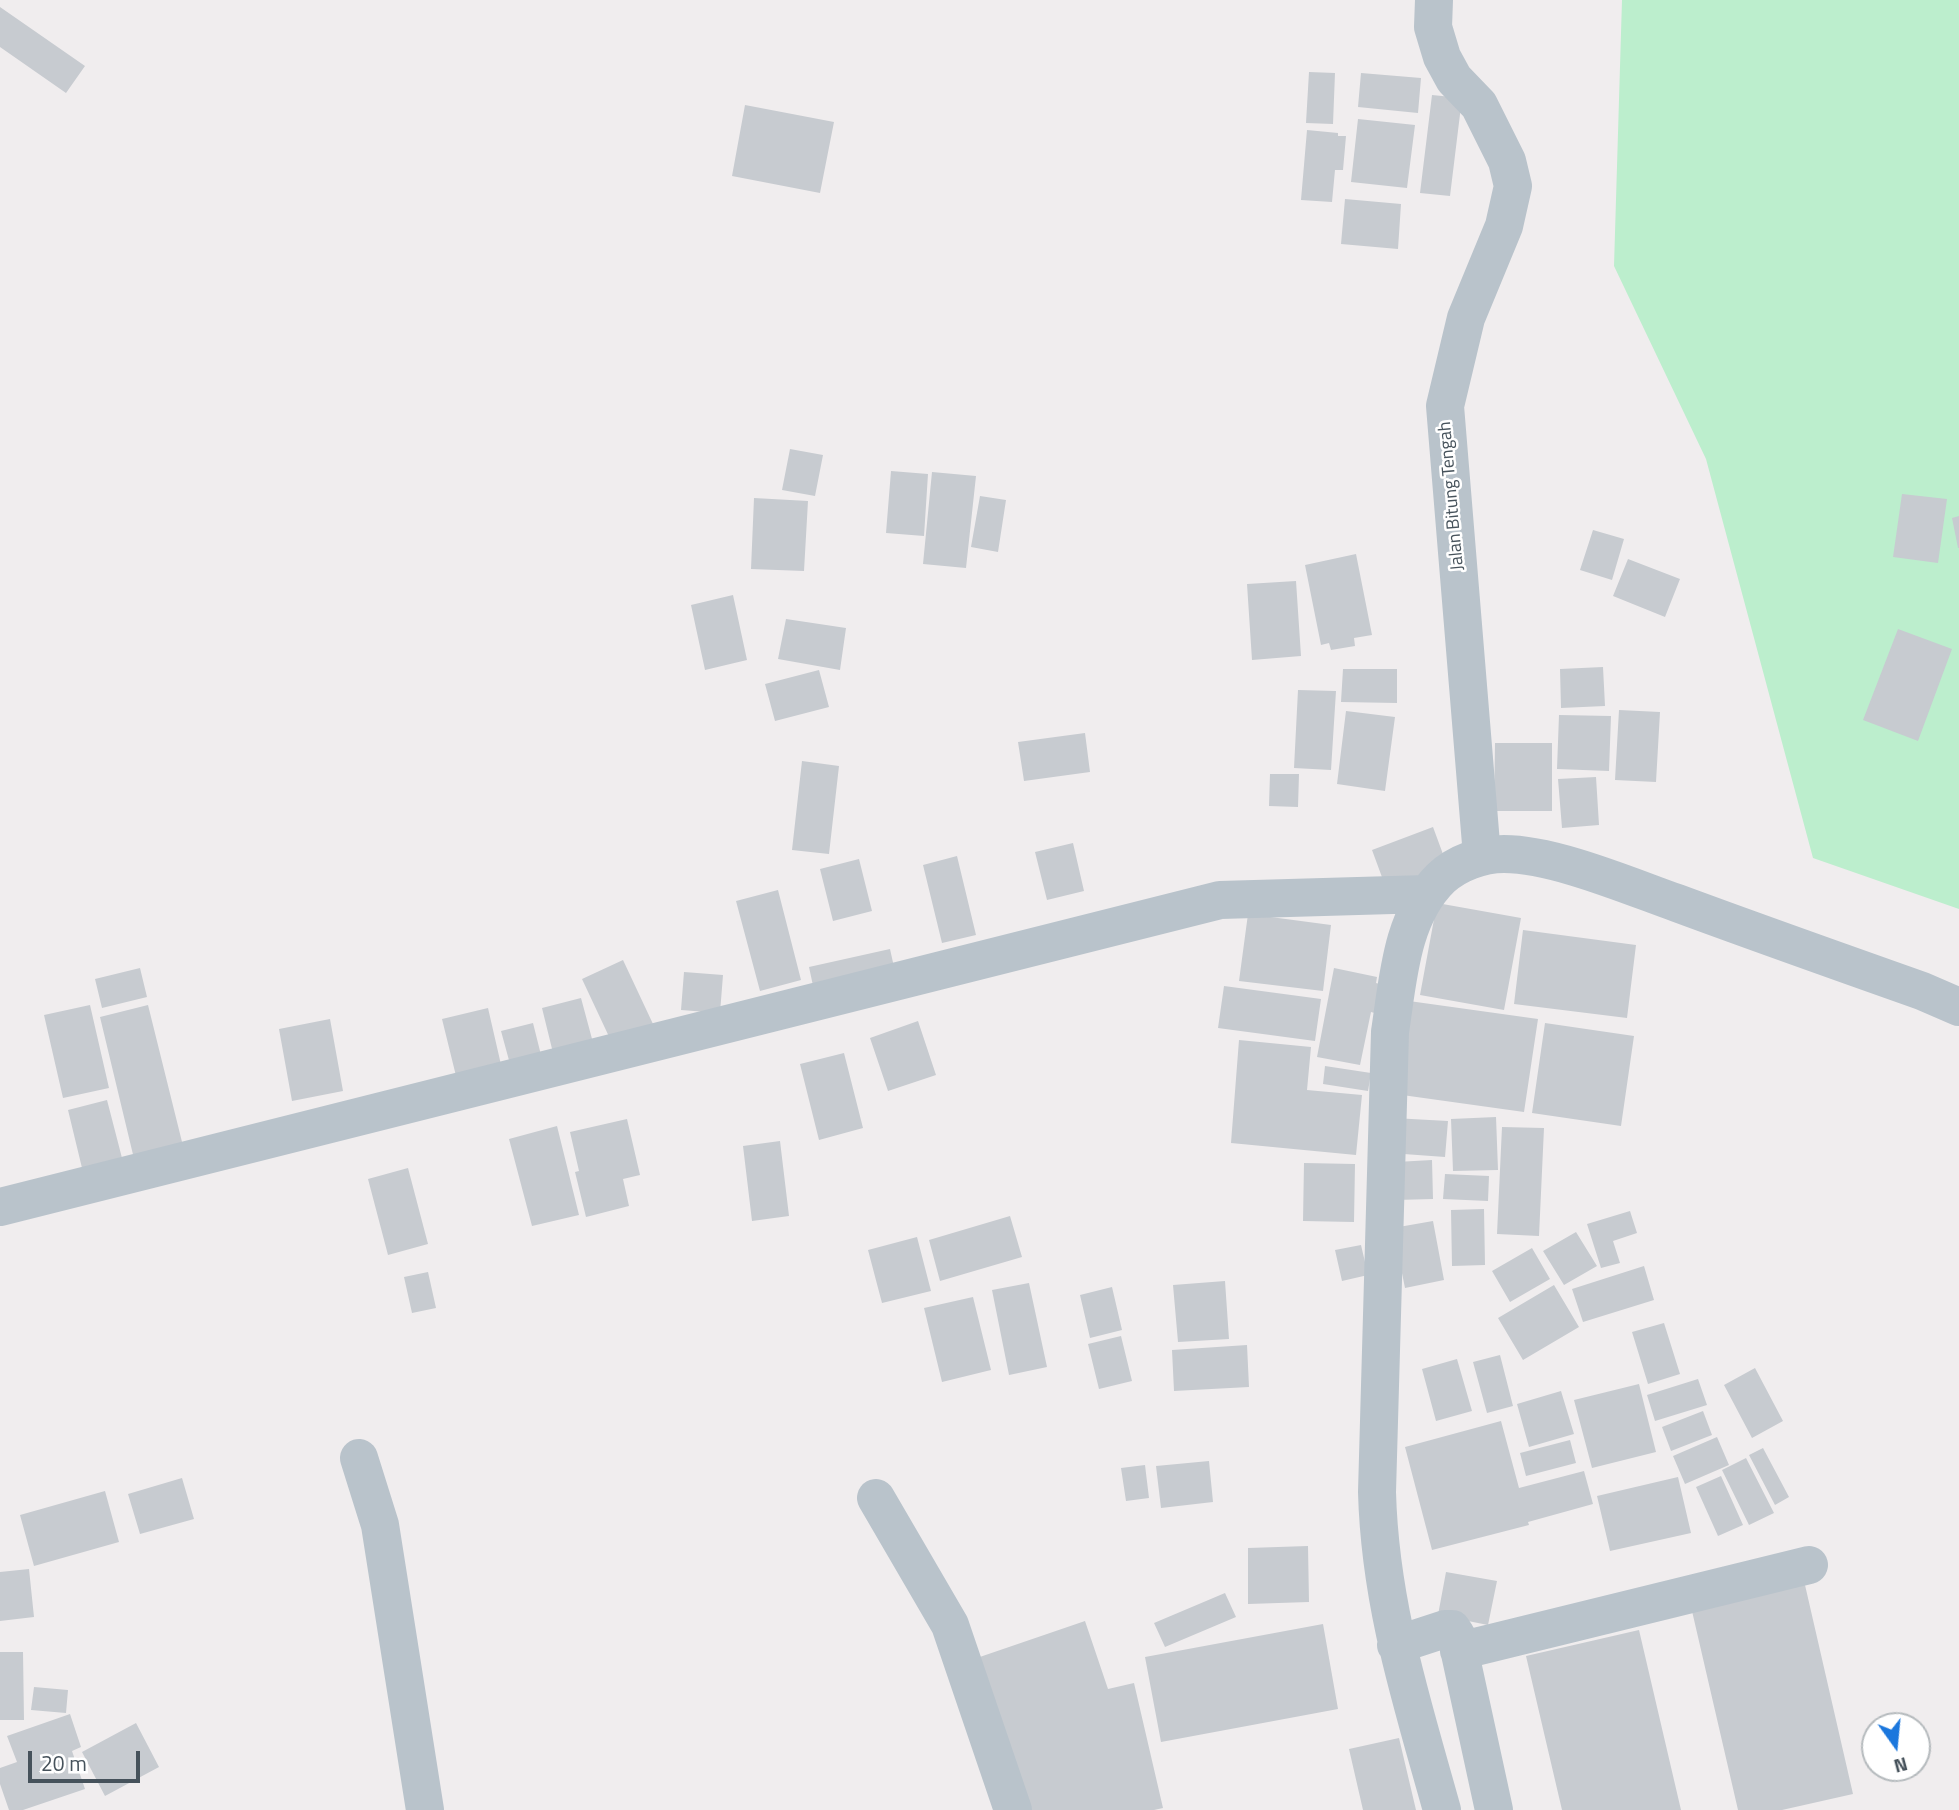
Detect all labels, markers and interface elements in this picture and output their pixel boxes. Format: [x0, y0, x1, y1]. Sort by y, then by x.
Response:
street label: Jalan Bitung Tengah [1435, 421, 1469, 571]
north arrow [1861, 1712, 1931, 1782]
scale bar [32, 1736, 144, 1780]
text: 20 m [41, 1747, 87, 1779]
text: N [1891, 1750, 1911, 1782]

